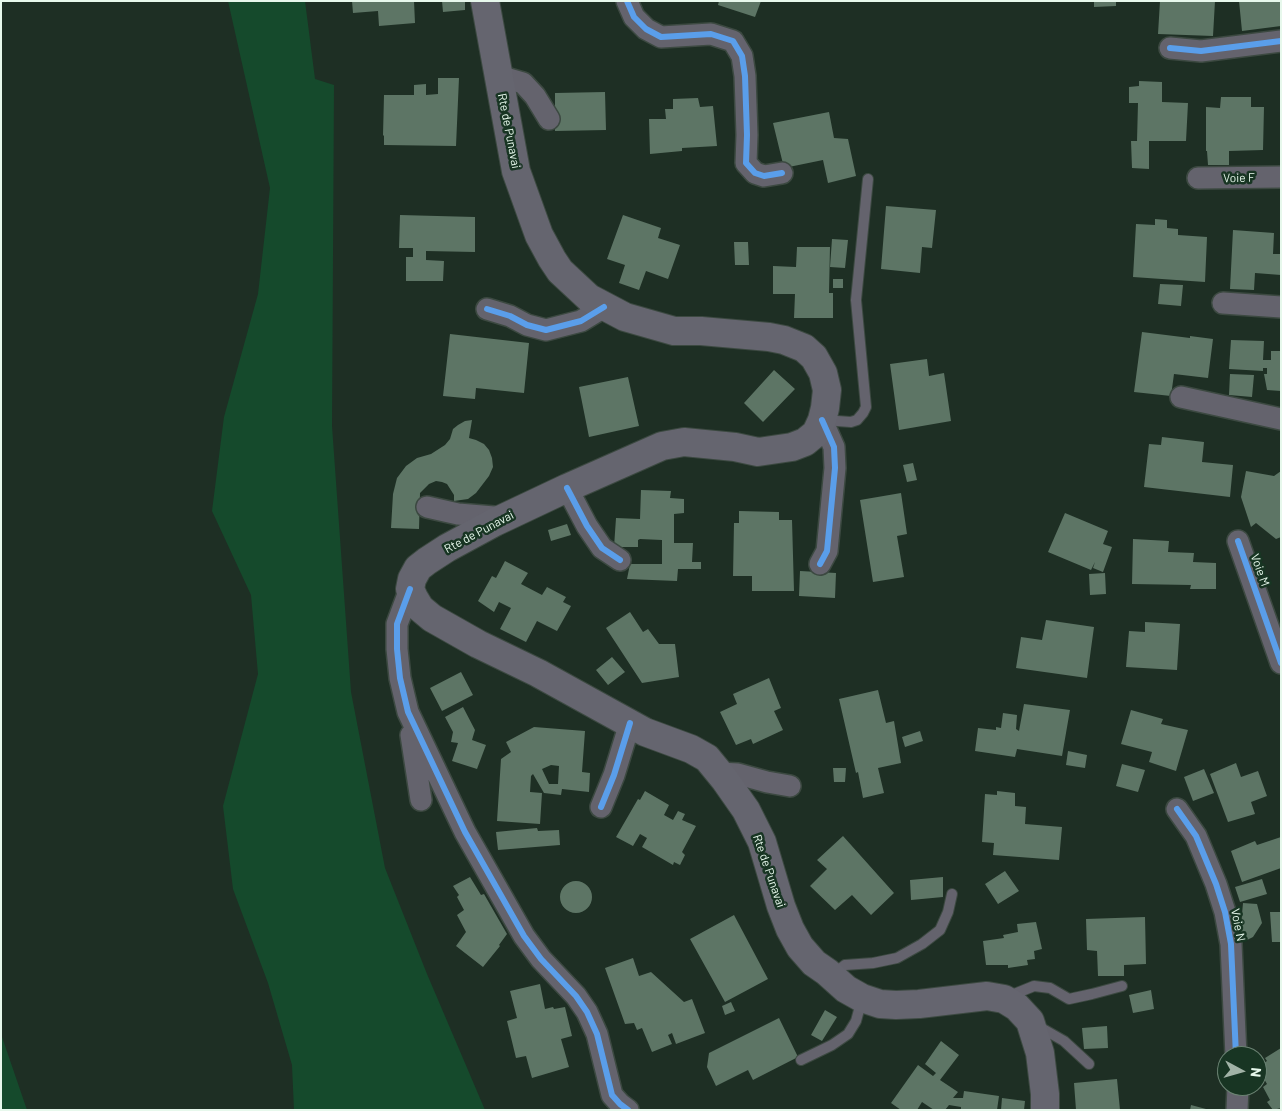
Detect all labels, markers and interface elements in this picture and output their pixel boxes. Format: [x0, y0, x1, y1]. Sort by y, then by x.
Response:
street label: Rte de Punavai [495, 92, 523, 170]
street label: Voie F [1223, 171, 1255, 185]
street label: Rte de Punavai [442, 508, 516, 556]
street label: Voie M [1248, 552, 1272, 588]
street label: Rte de Punavai [750, 832, 788, 910]
street label: Voie N [1228, 907, 1248, 943]
north arrow [1217, 1046, 1267, 1096]
text: N [1247, 1067, 1265, 1078]

